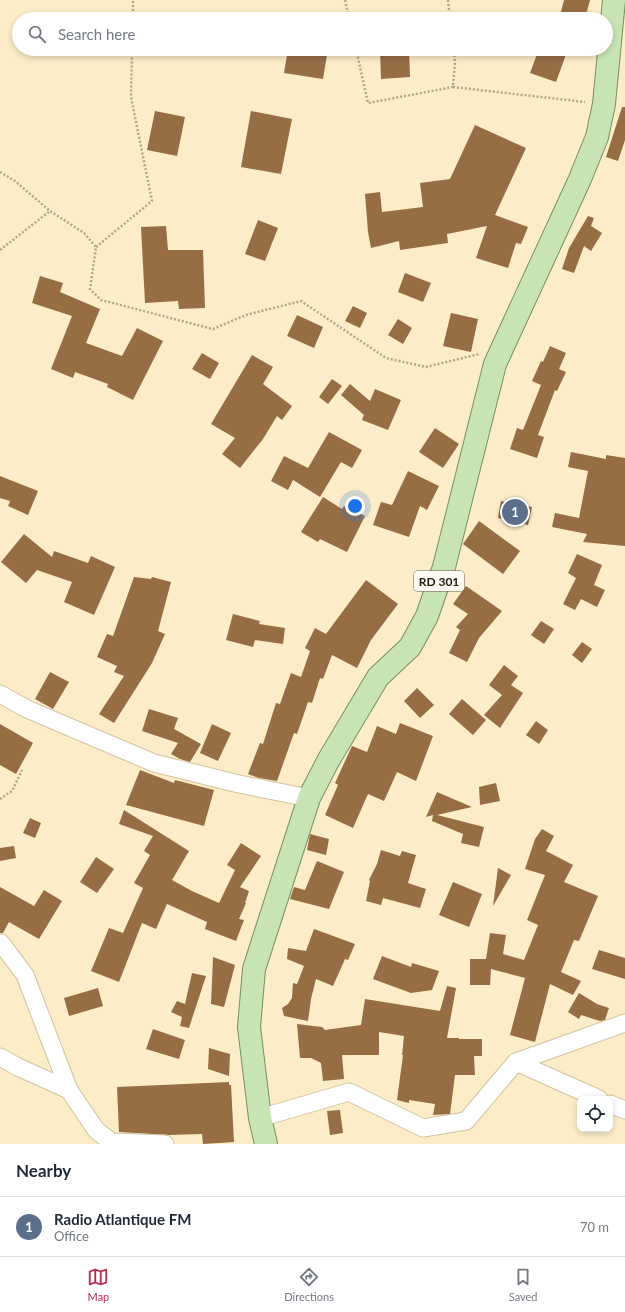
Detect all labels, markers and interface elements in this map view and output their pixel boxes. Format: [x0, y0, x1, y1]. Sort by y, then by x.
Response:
search box [12, 12, 613, 56]
icon: search [26, 23, 48, 45]
text: Search here [58, 25, 135, 43]
your location [345, 496, 365, 516]
pin: 1 [502, 497, 528, 527]
road number: RD 301 [414, 571, 464, 591]
map controls [577, 1096, 613, 1132]
button: locate [577, 1096, 613, 1132]
text: Nearby [16, 1160, 71, 1181]
text: Radio Atlantique FM [54, 1210, 191, 1228]
text: 1 [25, 1219, 33, 1235]
text: 70 m [580, 1219, 609, 1235]
text: Office [54, 1228, 89, 1244]
tab: Map [87, 1266, 109, 1303]
tab: Directions [284, 1266, 334, 1303]
tab: Saved [509, 1266, 538, 1303]

